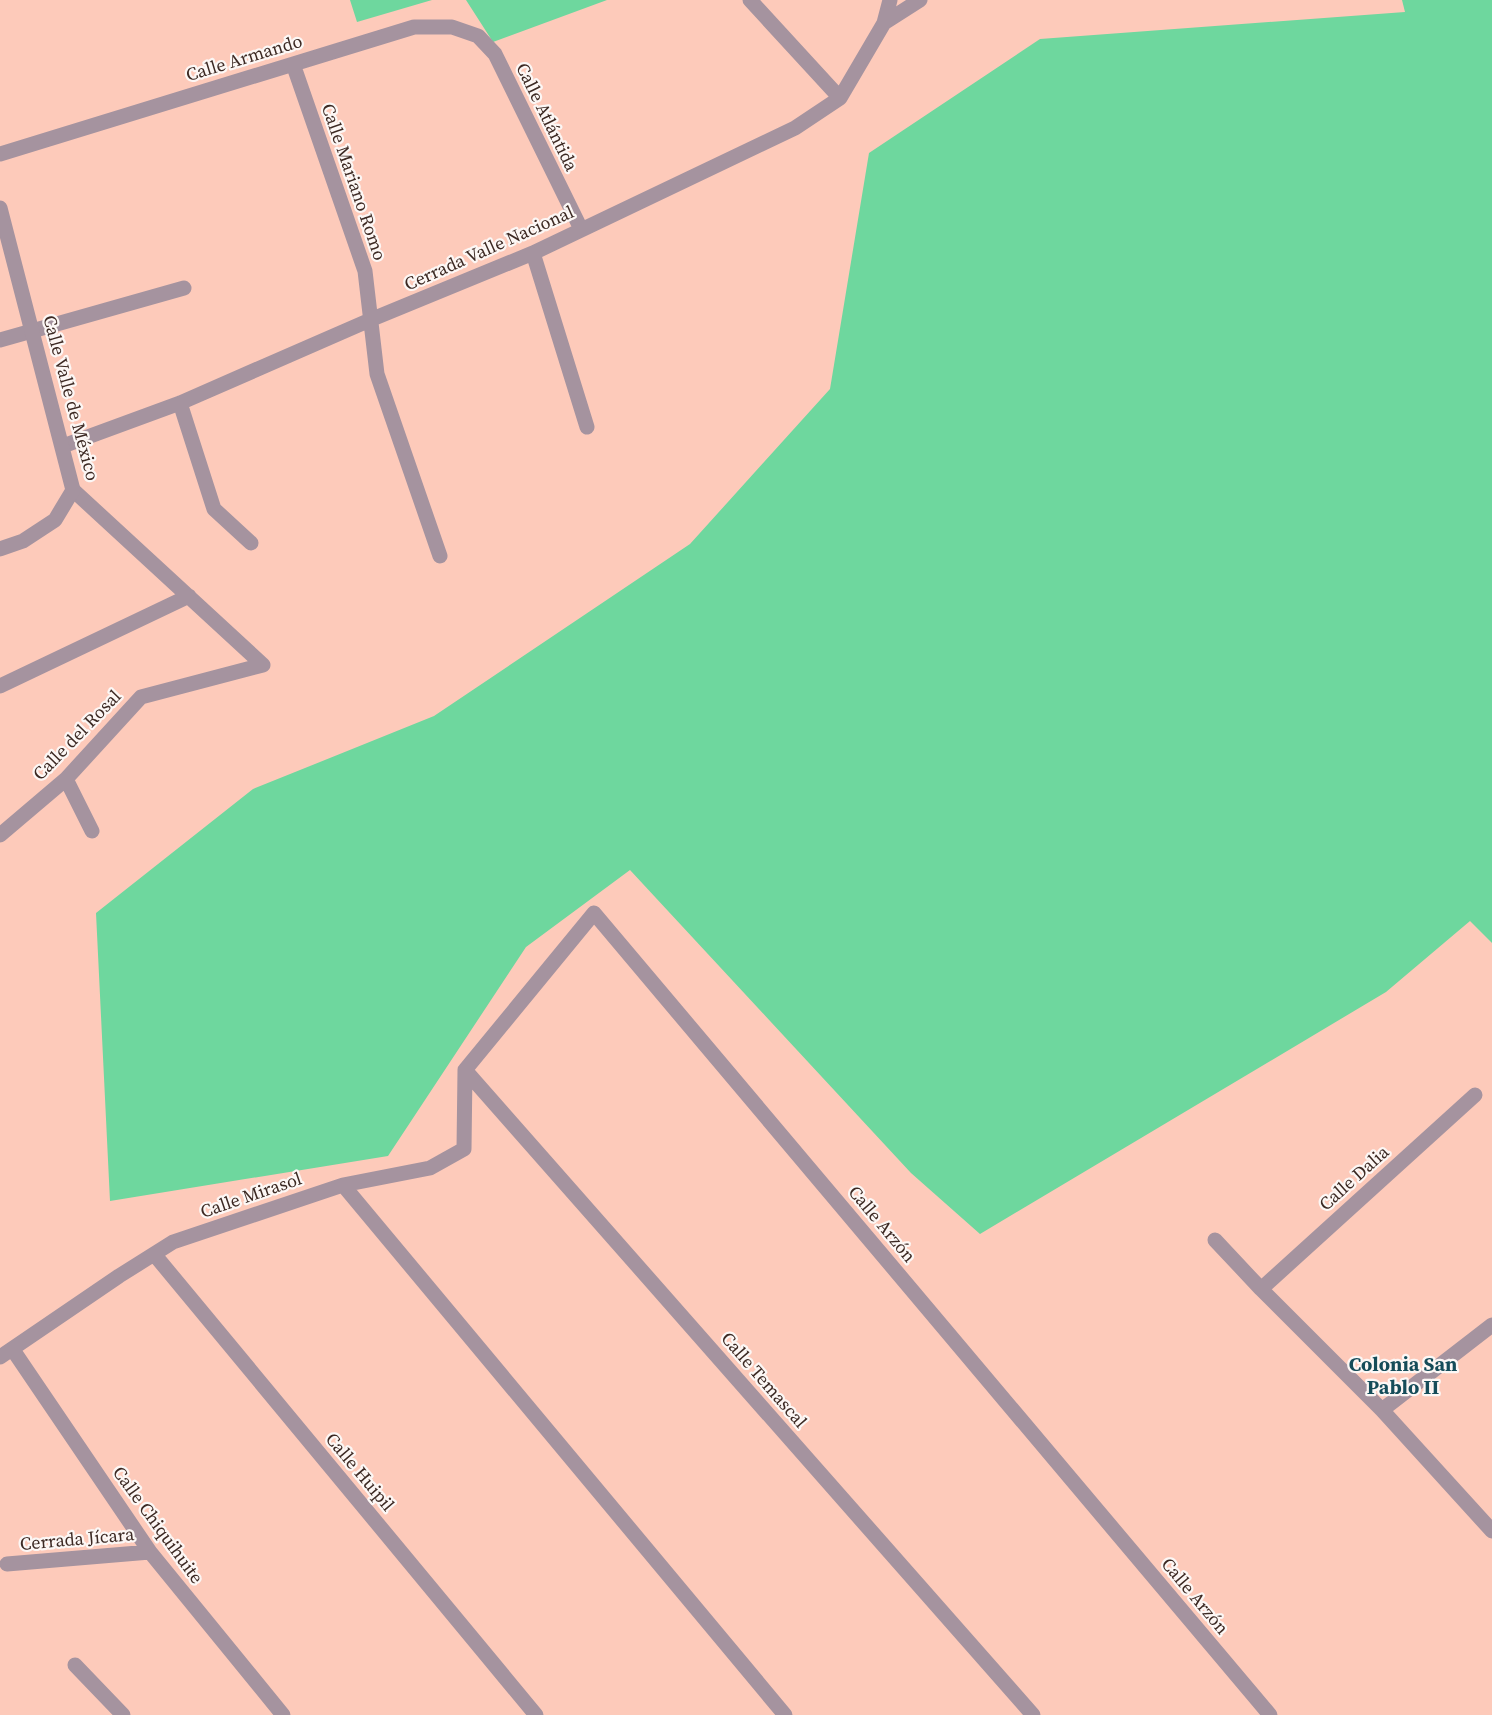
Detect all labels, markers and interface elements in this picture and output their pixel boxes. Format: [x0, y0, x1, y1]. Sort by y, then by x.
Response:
street label: Calle Armando [183, 28, 305, 87]
street label: Calle Atlántida [510, 58, 585, 176]
street label: Calle Mariano Romo [316, 100, 393, 264]
street label: Cerrada Valle Nacional [400, 199, 578, 296]
street label: Calle Valle de México [37, 312, 106, 483]
street label: Calle del Rosal [27, 684, 126, 785]
street label: Calle Dalia [1313, 1139, 1395, 1216]
street label: Calle Mirasol [197, 1166, 305, 1224]
street label: Calle Arzón [843, 1180, 922, 1267]
street label: Calle Temascal [716, 1326, 813, 1433]
district label: Colonia San Pablo II [1349, 1350, 1457, 1401]
street label: Calle Huipil [320, 1427, 401, 1516]
street label: Calle Chiquihuite [107, 1461, 210, 1589]
street label: Cerrada Jícara [19, 1521, 136, 1556]
street label: Calle Arzón [1156, 1552, 1235, 1639]

